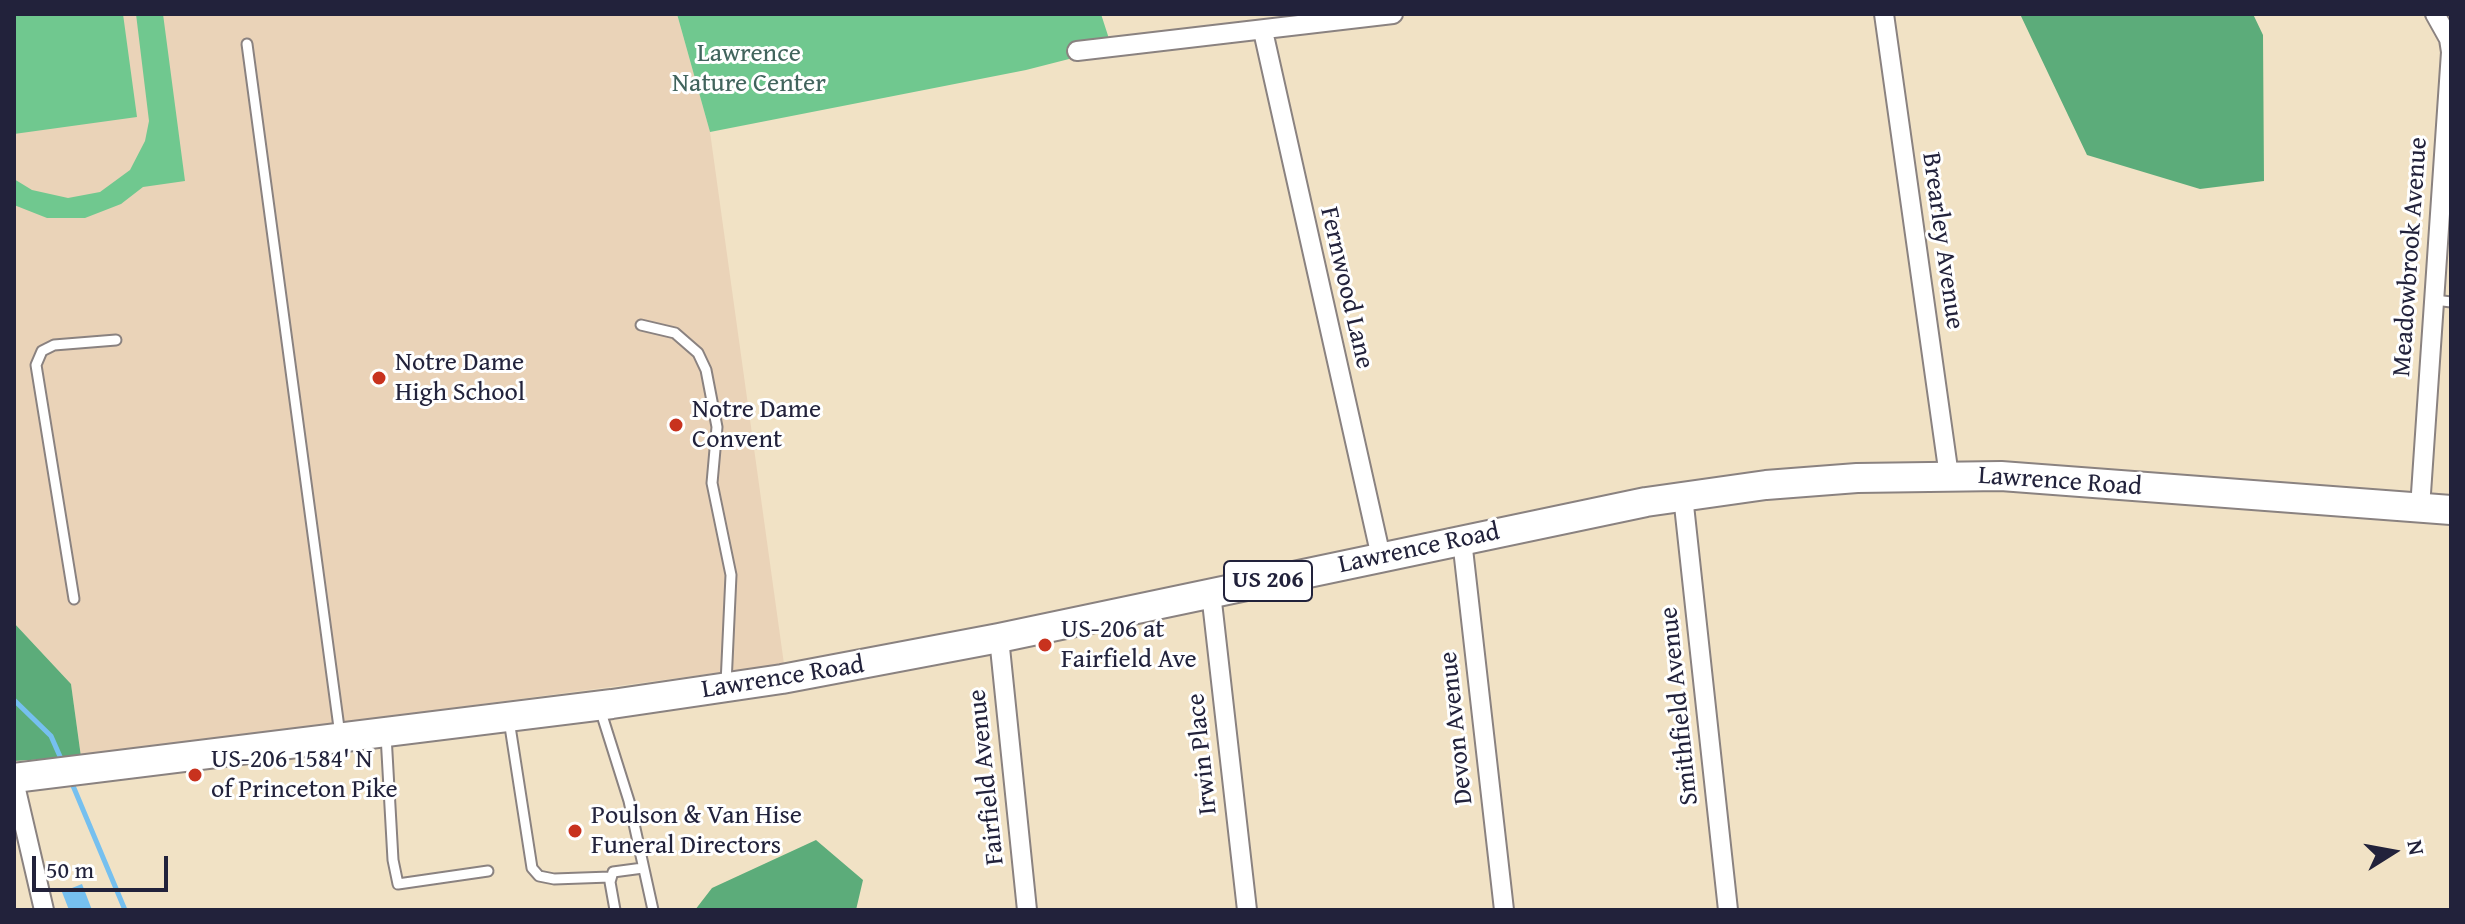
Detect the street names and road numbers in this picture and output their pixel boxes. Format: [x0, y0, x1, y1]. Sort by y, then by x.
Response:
street label: Meadowbrook Avenue [2387, 136, 2435, 378]
street label: Brearley Avenue [1914, 151, 1970, 331]
street label: Fernwood Lane [1312, 204, 1380, 372]
street label: Lawrence Road [1977, 461, 2143, 503]
street label: Lawrence Road [1336, 517, 1502, 581]
road number: US 206 [1224, 561, 1312, 601]
street label: Smithfield Avenue [1654, 605, 1706, 807]
street label: Lawrence Road [700, 650, 866, 706]
street label: Devon Avenue [1433, 650, 1481, 806]
street label: Fairfield Avenue [962, 688, 1012, 866]
street label: Irwin Place [1181, 692, 1225, 816]

